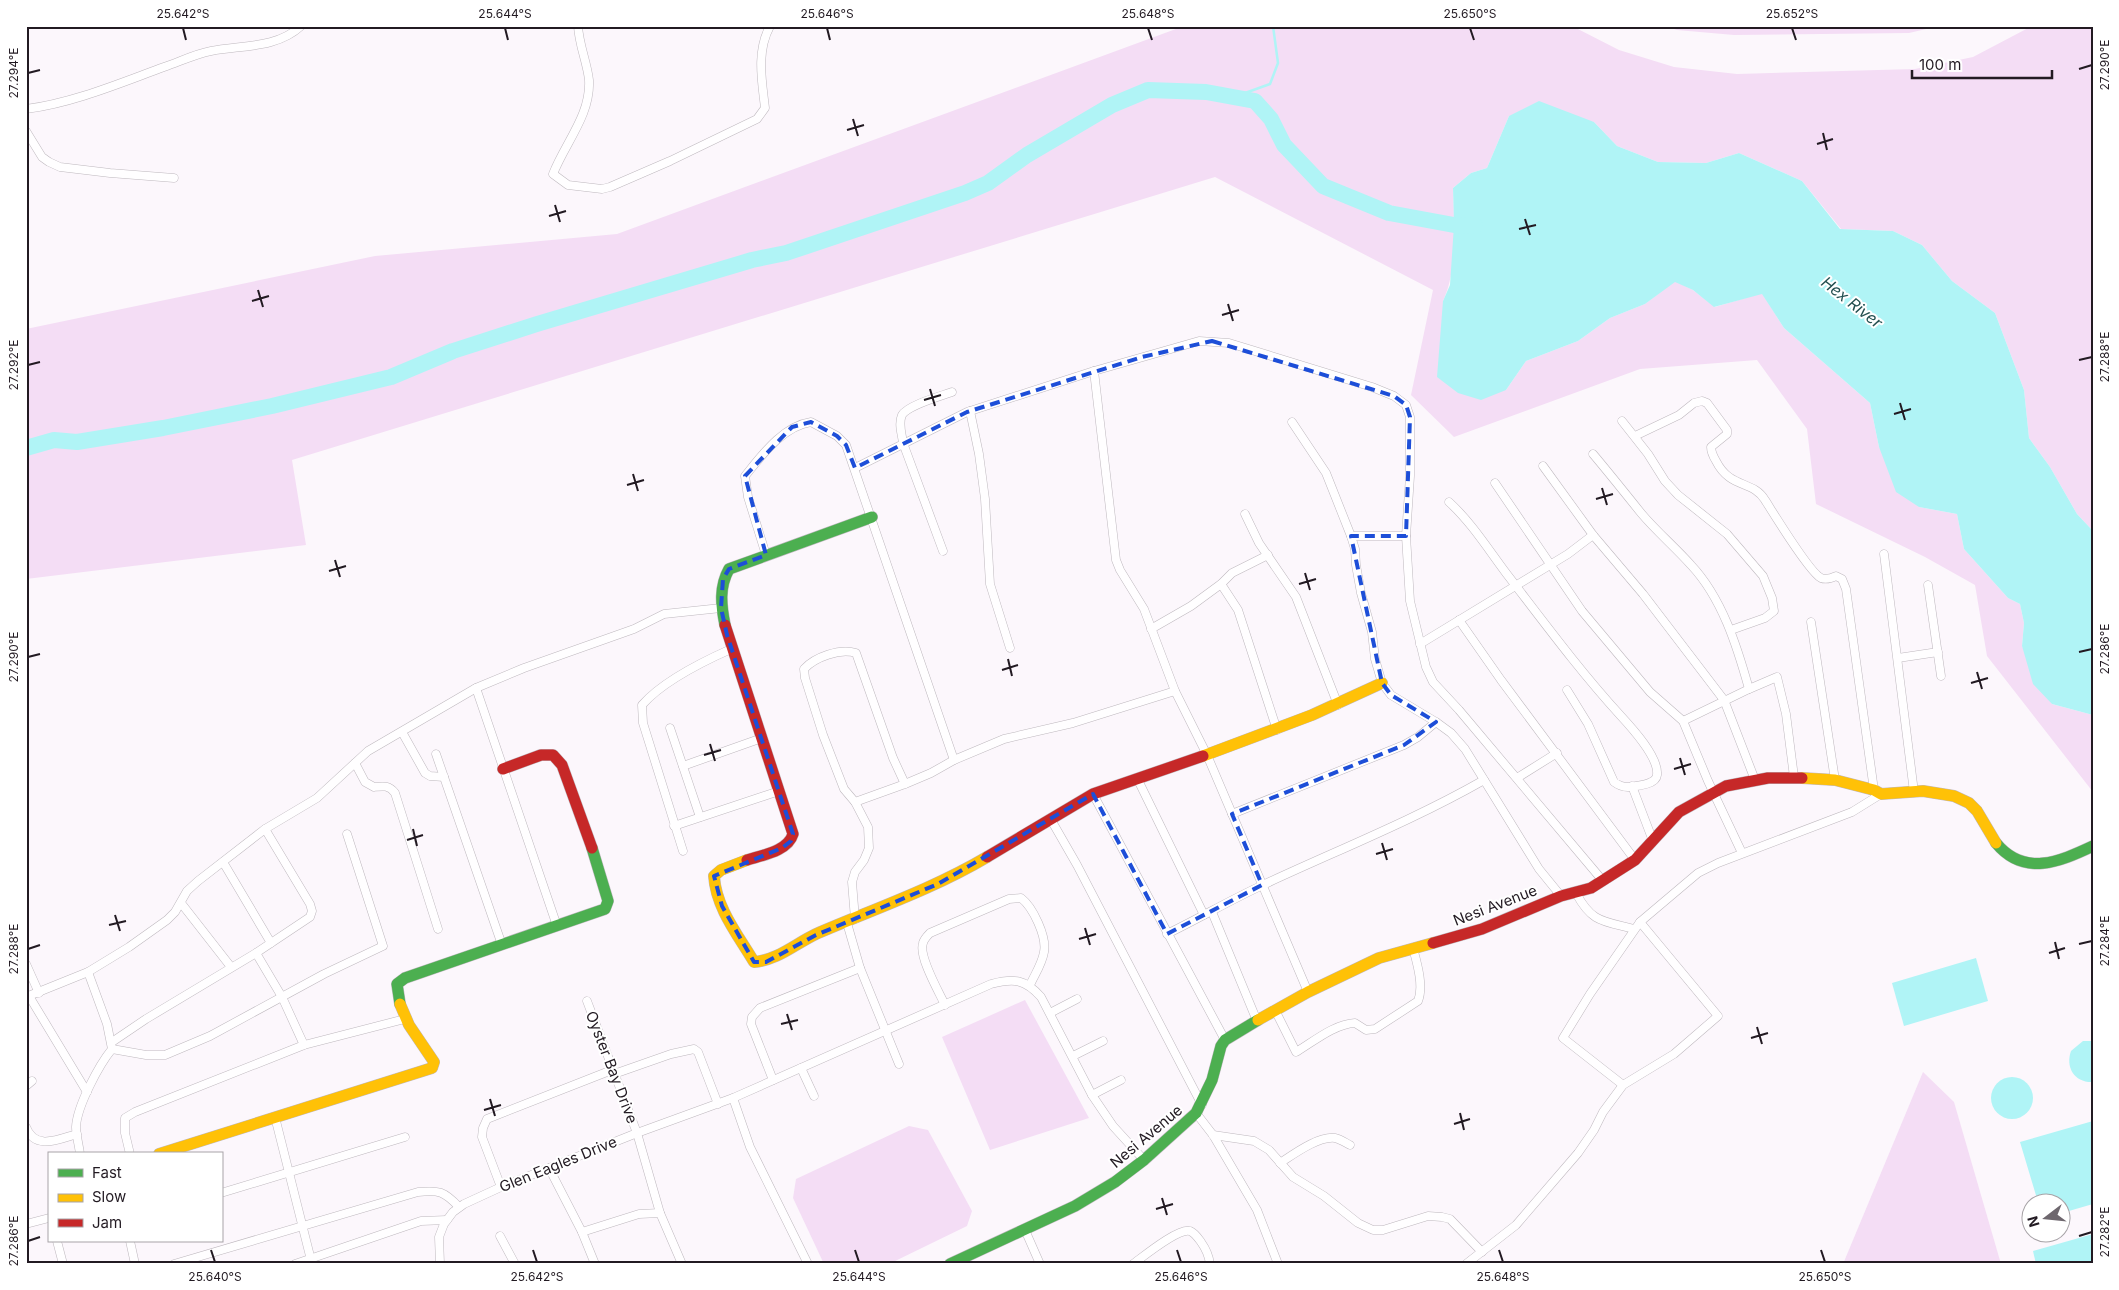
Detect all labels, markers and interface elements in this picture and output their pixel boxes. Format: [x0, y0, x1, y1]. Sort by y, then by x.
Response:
text: 25.642°S [156, 6, 210, 21]
text: 25.644°S [478, 6, 532, 21]
text: 25.646°S [800, 6, 854, 21]
text: 25.648°S [1121, 6, 1175, 21]
text: 25.650°S [1444, 6, 1497, 21]
text: 25.652°S [1766, 6, 1819, 21]
text: 27.290°E [2097, 39, 2112, 91]
text: 27.294°E [6, 47, 21, 99]
scale bar [1912, 48, 2052, 80]
text: 100 m [1919, 55, 1961, 74]
water label: Hex River [1817, 272, 1887, 333]
text: 27.288°E [2097, 332, 2112, 382]
text: 27.292°E [6, 340, 21, 390]
text: 27.286°E [2097, 624, 2112, 674]
text: 27.290°E [6, 631, 21, 683]
street label: Nesi Avenue [1450, 880, 1540, 930]
text: 27.284°E [2097, 915, 2112, 967]
text: 27.288°E [6, 924, 21, 974]
street label: Oyster Bay Drive [582, 1008, 642, 1126]
street label: Nesi Avenue [1106, 1100, 1186, 1172]
street label: Glen Eagles Drive [496, 1132, 620, 1196]
legend [48, 1152, 222, 1242]
text: Fast [92, 1163, 122, 1182]
text: Slow [92, 1187, 126, 1206]
north arrow [2022, 1192, 2072, 1242]
text: 27.282°E [2097, 1207, 2112, 1257]
text: Jam [92, 1213, 122, 1232]
text: N [2023, 1214, 2043, 1229]
text: 27.286°E [6, 1216, 21, 1266]
text: 25.640°S [188, 1269, 242, 1284]
text: 25.642°S [510, 1269, 564, 1284]
text: 25.644°S [832, 1269, 886, 1284]
text: 25.646°S [1154, 1269, 1208, 1284]
text: 25.648°S [1476, 1269, 1530, 1284]
text: 25.650°S [1799, 1269, 1852, 1284]

